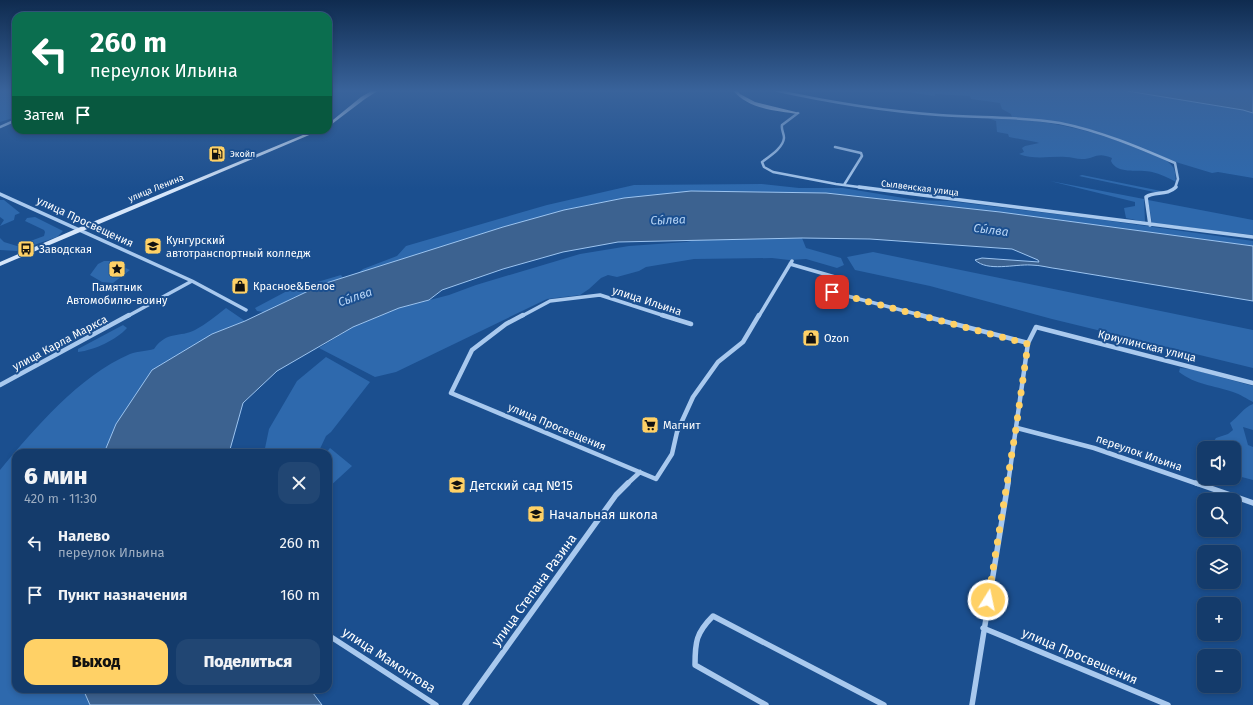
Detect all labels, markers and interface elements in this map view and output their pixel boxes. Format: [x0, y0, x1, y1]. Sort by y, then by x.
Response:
text: 260 m [90, 26, 167, 59]
icon: left [24, 28, 76, 80]
text: переулок Ильина [90, 60, 238, 82]
icon: arrive [72, 104, 94, 126]
text: Затем [24, 106, 64, 124]
fuel station icon: Экойл [207, 144, 227, 164]
place label: Экойл [230, 149, 255, 159]
street label: улица Ленина [127, 172, 185, 204]
street label: Сылвенская улица [881, 178, 959, 198]
street label: улица Просвещения [35, 194, 135, 250]
water label: Сы́лва [650, 212, 686, 228]
water label: Сы́лва [973, 221, 1009, 239]
place label: Кунгурский автотранспортный колледж [166, 234, 311, 260]
school or university icon: Кунгурский автотранспортный колледж [143, 236, 163, 256]
bus stop icon: Заводская [16, 239, 36, 259]
place label: Заводская [39, 243, 92, 256]
place icon: Памятник Автомобилю-воину [107, 259, 127, 279]
pin [815, 275, 849, 309]
shop icon: Красное&Белое [230, 276, 250, 296]
place label: Красное&Белое [253, 280, 335, 293]
place label: Памятник Автомобилю-воину [67, 281, 168, 307]
icon: arrive [821, 281, 843, 303]
street label: улица Ильина [611, 284, 683, 318]
water label: Сы́лва [336, 285, 374, 309]
street label: улица Карла Маркса [10, 313, 110, 373]
shop icon: Ozon [801, 328, 821, 348]
street label: Криулинская улица [1097, 328, 1197, 364]
place label: Ozon [824, 332, 849, 345]
street label: улица Просвещения [506, 400, 608, 454]
supermarket icon: Магнит [640, 415, 660, 435]
place label: Магнит [663, 419, 700, 432]
street label: переулок Ильина [1094, 432, 1184, 474]
map controls [1197, 441, 1241, 693]
button: sound [1197, 441, 1241, 485]
text: 6 мин [24, 462, 87, 490]
button: close [278, 462, 320, 504]
school or university icon: Детский сад №15 [447, 475, 467, 495]
place label: Детский сад №15 [469, 478, 573, 493]
text: 420 m · 11:30 [24, 491, 97, 506]
button: search [1197, 493, 1241, 537]
school or university icon: Начальная школа [526, 504, 546, 524]
place label: Начальная школа [549, 507, 658, 522]
text: Налево [58, 527, 110, 545]
street label: улица Степана Разина [488, 531, 580, 649]
icon: left [24, 532, 46, 554]
text: 260 m [279, 534, 320, 552]
text: переулок Ильина [58, 545, 165, 560]
button: layers [1197, 545, 1241, 589]
position arrow [967, 579, 1009, 621]
icon: arrive [24, 584, 46, 606]
text: Пункт назначения [58, 586, 187, 604]
text: 160 m [280, 586, 320, 604]
button: + [1197, 597, 1241, 641]
street label: улица Мамонтова [340, 624, 438, 696]
street label: улица Просвещения [1020, 625, 1140, 687]
button: Выход [24, 639, 168, 685]
button: Поделиться [176, 639, 320, 685]
button: − [1197, 649, 1241, 693]

